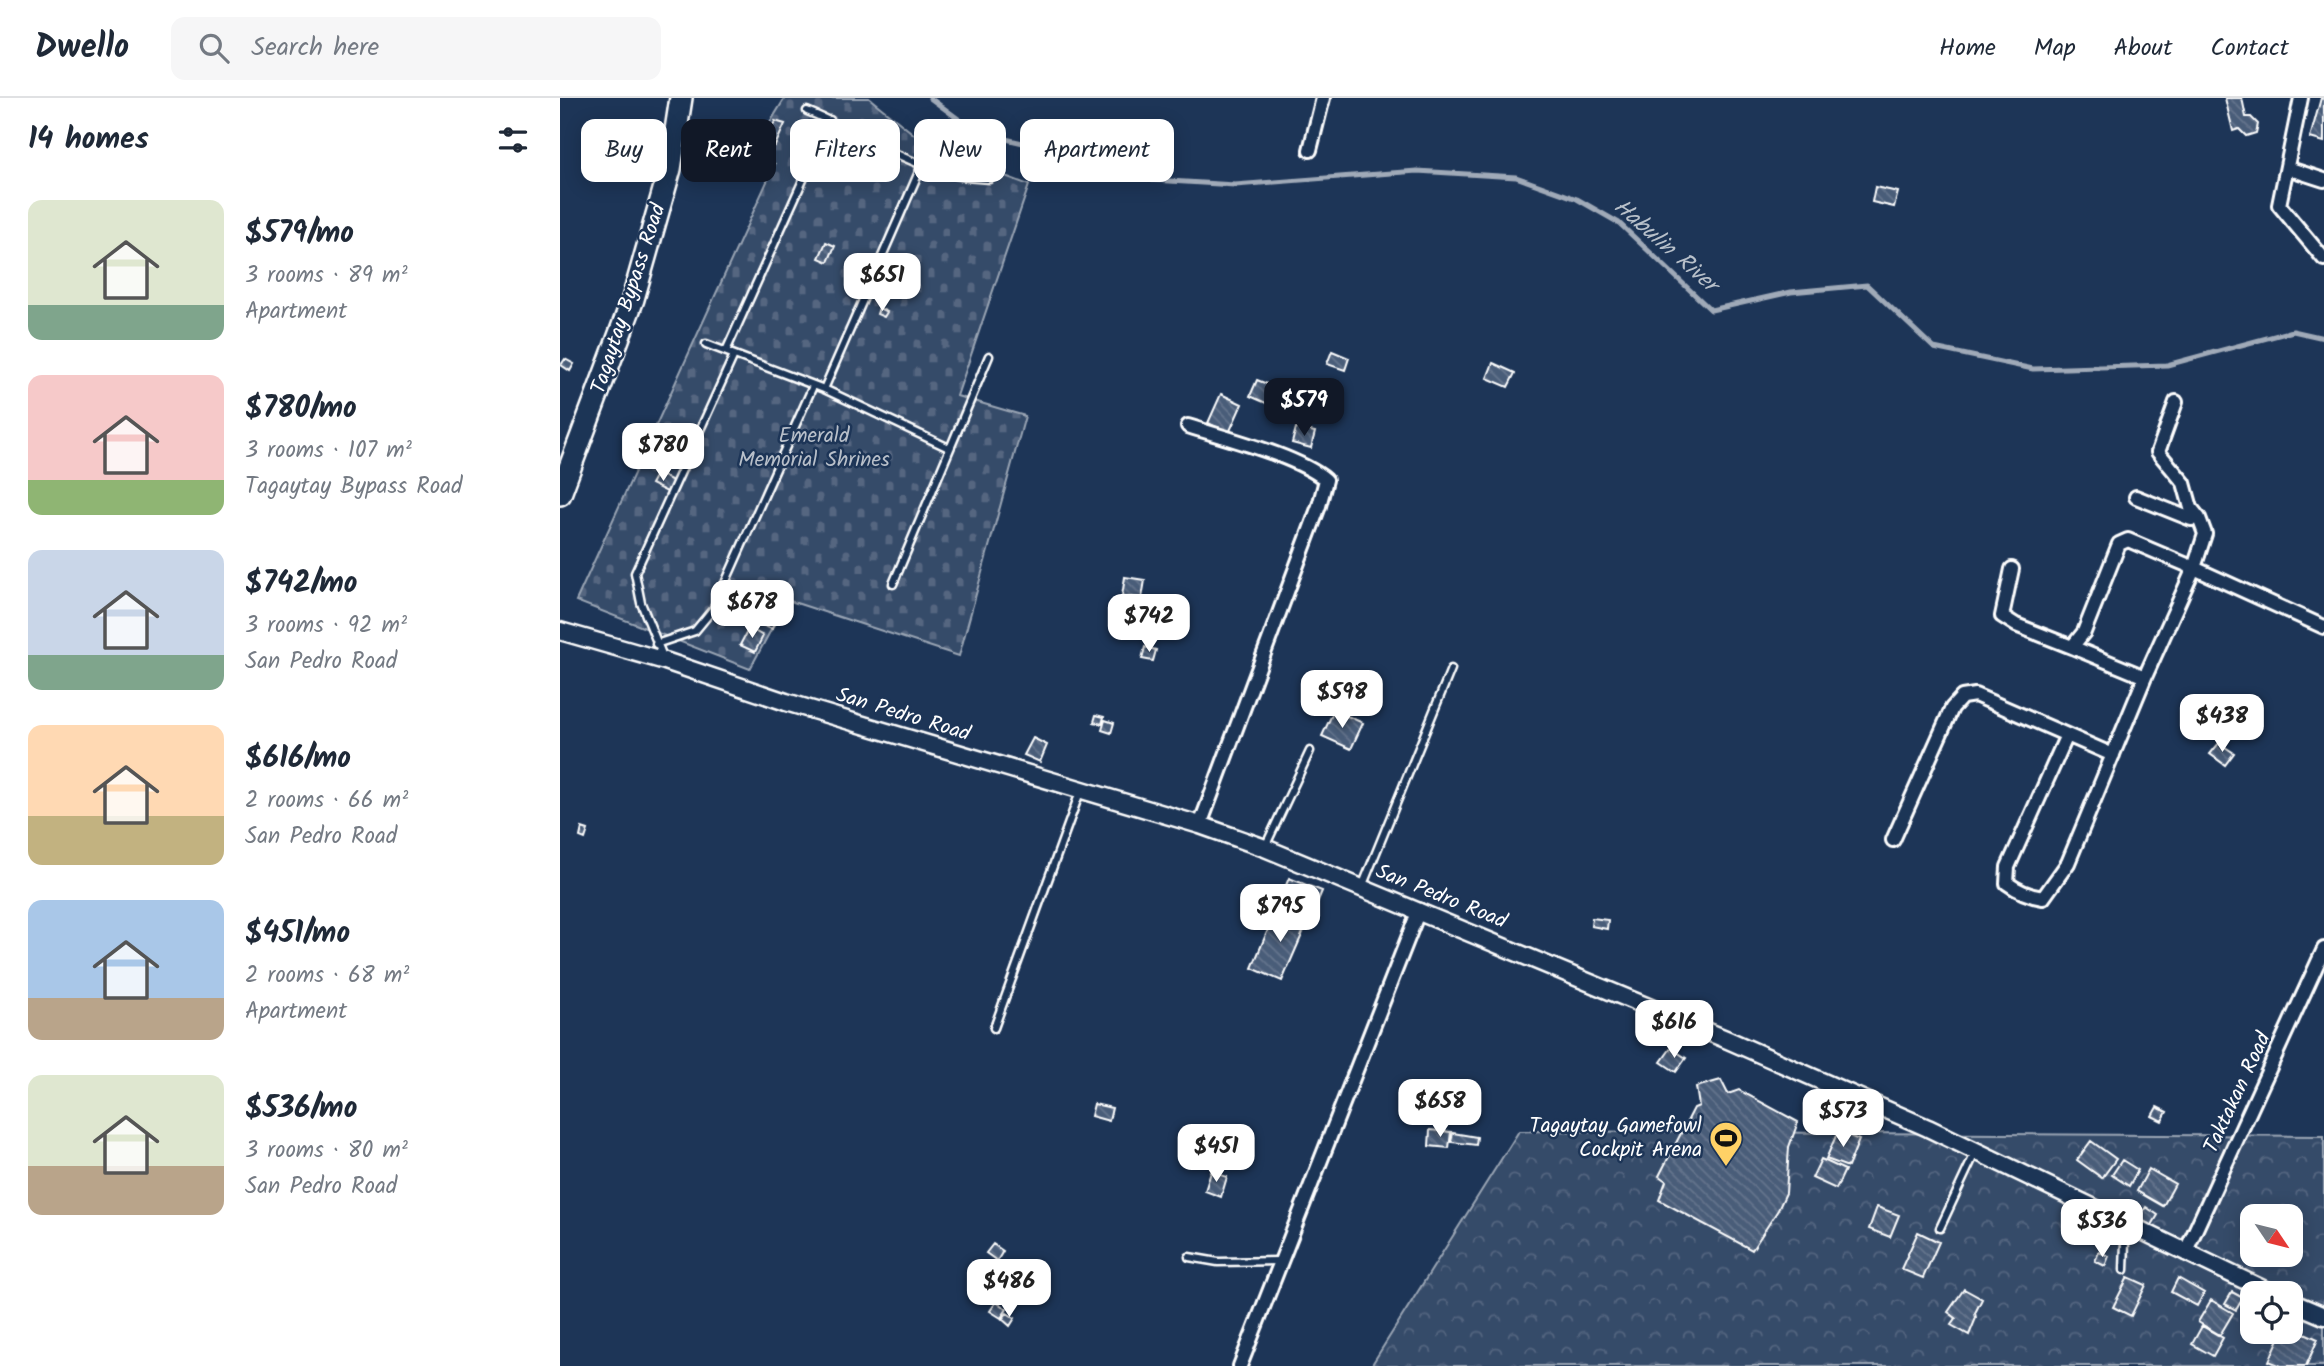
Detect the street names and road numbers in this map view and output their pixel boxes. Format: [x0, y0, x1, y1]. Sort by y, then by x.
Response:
street label: Tagaytay Bypass Road [583, 199, 676, 399]
street label: San Pedro Road [832, 679, 975, 751]
street label: San Pedro Road [1370, 856, 1512, 939]
street label: Taktakan Road [2196, 1026, 2281, 1159]

